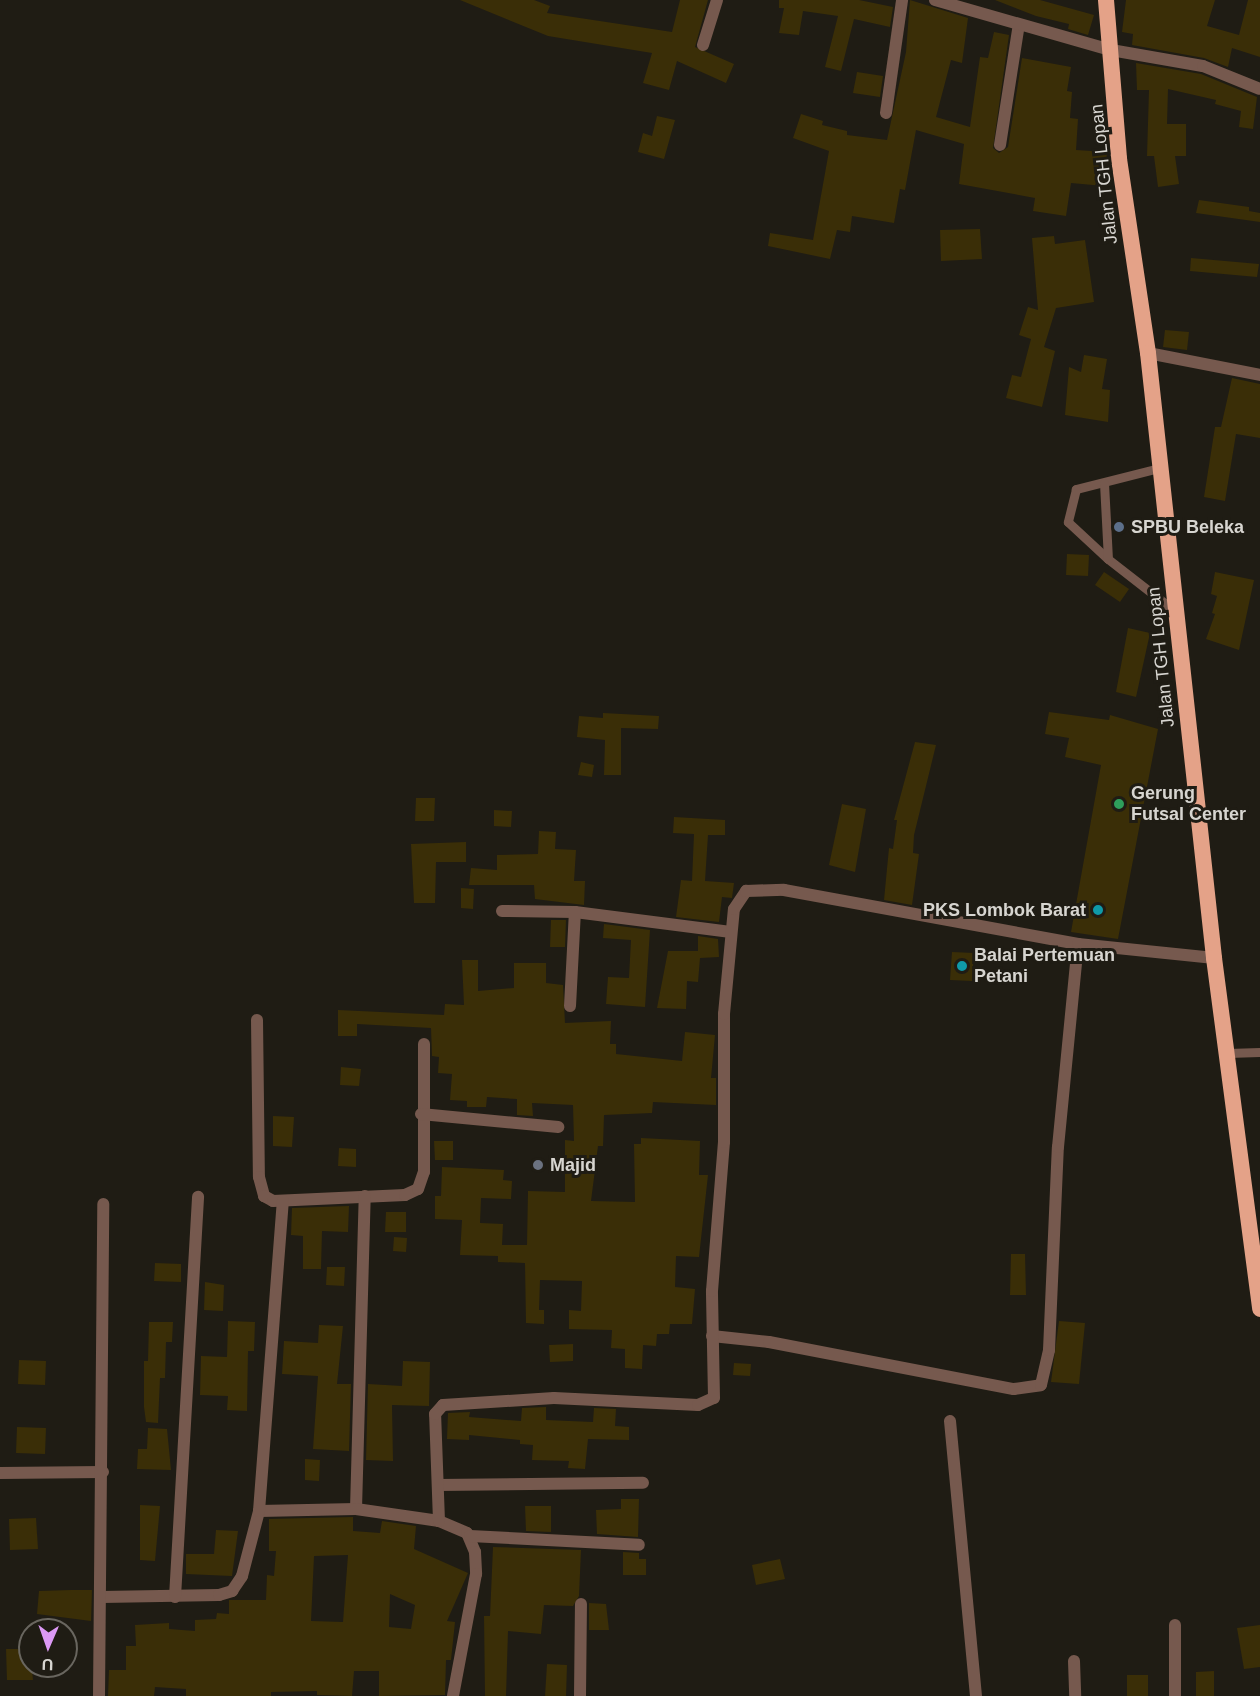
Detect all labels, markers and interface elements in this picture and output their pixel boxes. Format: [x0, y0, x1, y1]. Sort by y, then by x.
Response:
street label: Jalan TGH Lopan [1086, 103, 1122, 245]
place label: SPBU Beleka [1131, 516, 1244, 538]
marker: SPBU Beleka [1112, 520, 1126, 534]
street label: Jalan TGH Lopan [1143, 586, 1179, 728]
place label: Gerung Futsal Center [1131, 783, 1246, 826]
marker: Gerung Futsal Center [1112, 797, 1126, 811]
place label: PKS Lombok Barat [923, 899, 1086, 921]
marker: PKS Lombok Barat [1091, 903, 1105, 917]
place label: Balai Pertemuan Petani [974, 945, 1115, 988]
marker: Balai Pertemuan Petani [955, 959, 969, 973]
place label: Majid [550, 1154, 596, 1176]
marker: Majid [531, 1158, 545, 1172]
north arrow [18, 1618, 78, 1678]
text: U [41, 1656, 53, 1673]

